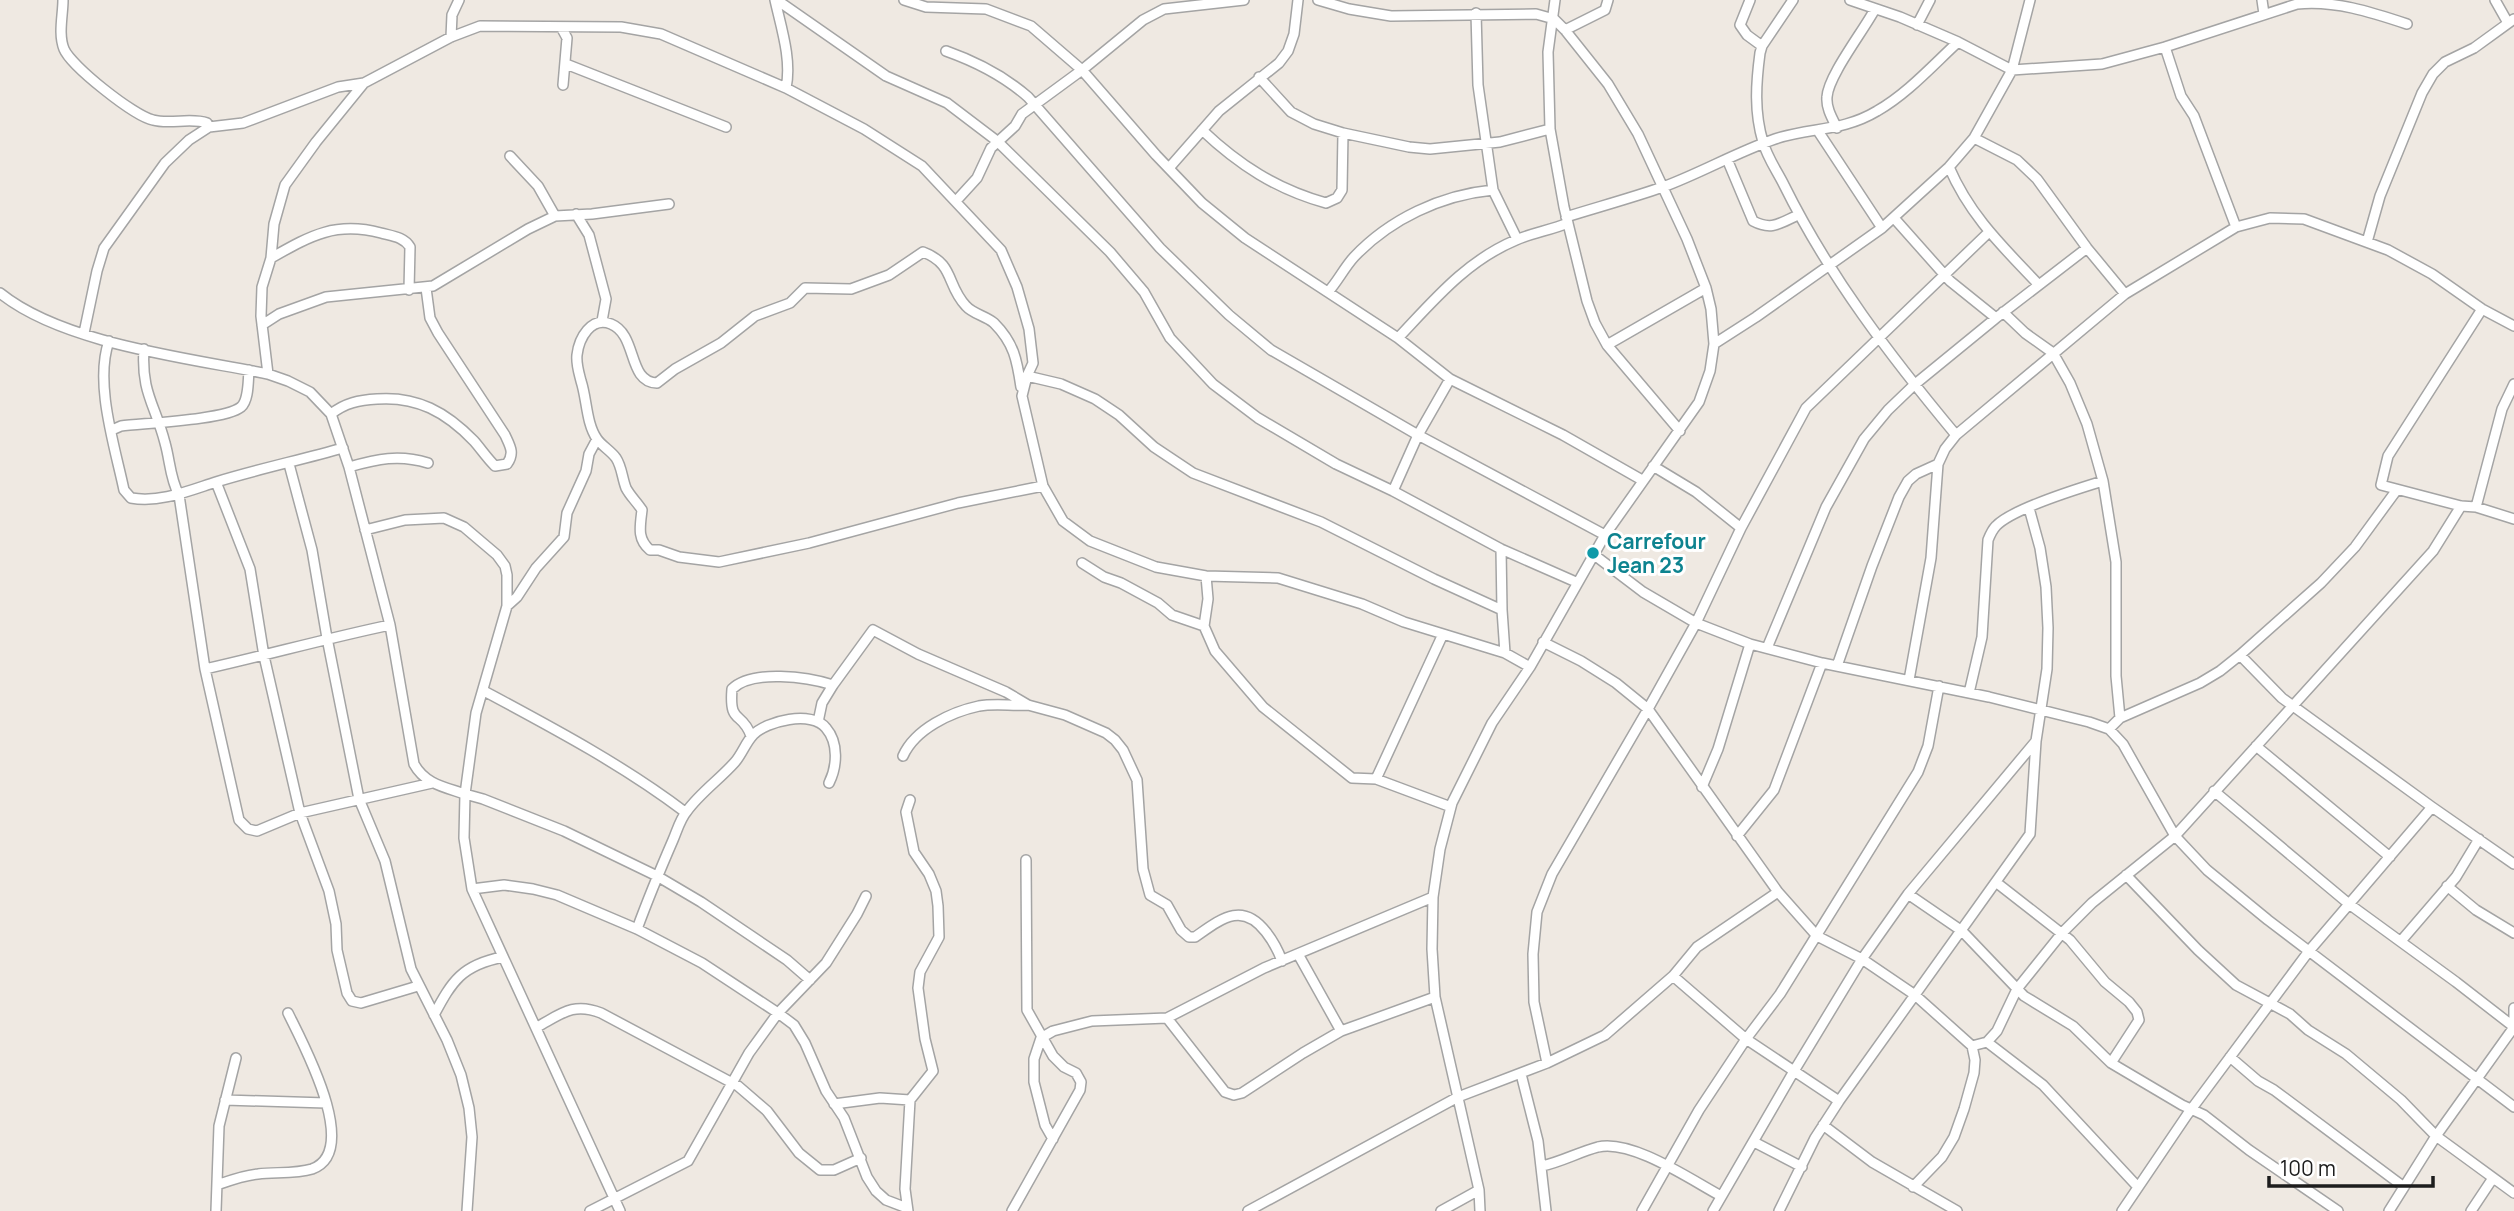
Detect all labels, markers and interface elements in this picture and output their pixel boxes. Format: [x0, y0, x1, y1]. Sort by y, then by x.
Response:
place label: Carrefour Jean 23 [1607, 527, 1706, 579]
marker: Carrefour Jean 23 [1585, 545, 1601, 561]
scale bar [2269, 1144, 2434, 1188]
text: 100 m [2280, 1154, 2336, 1182]

